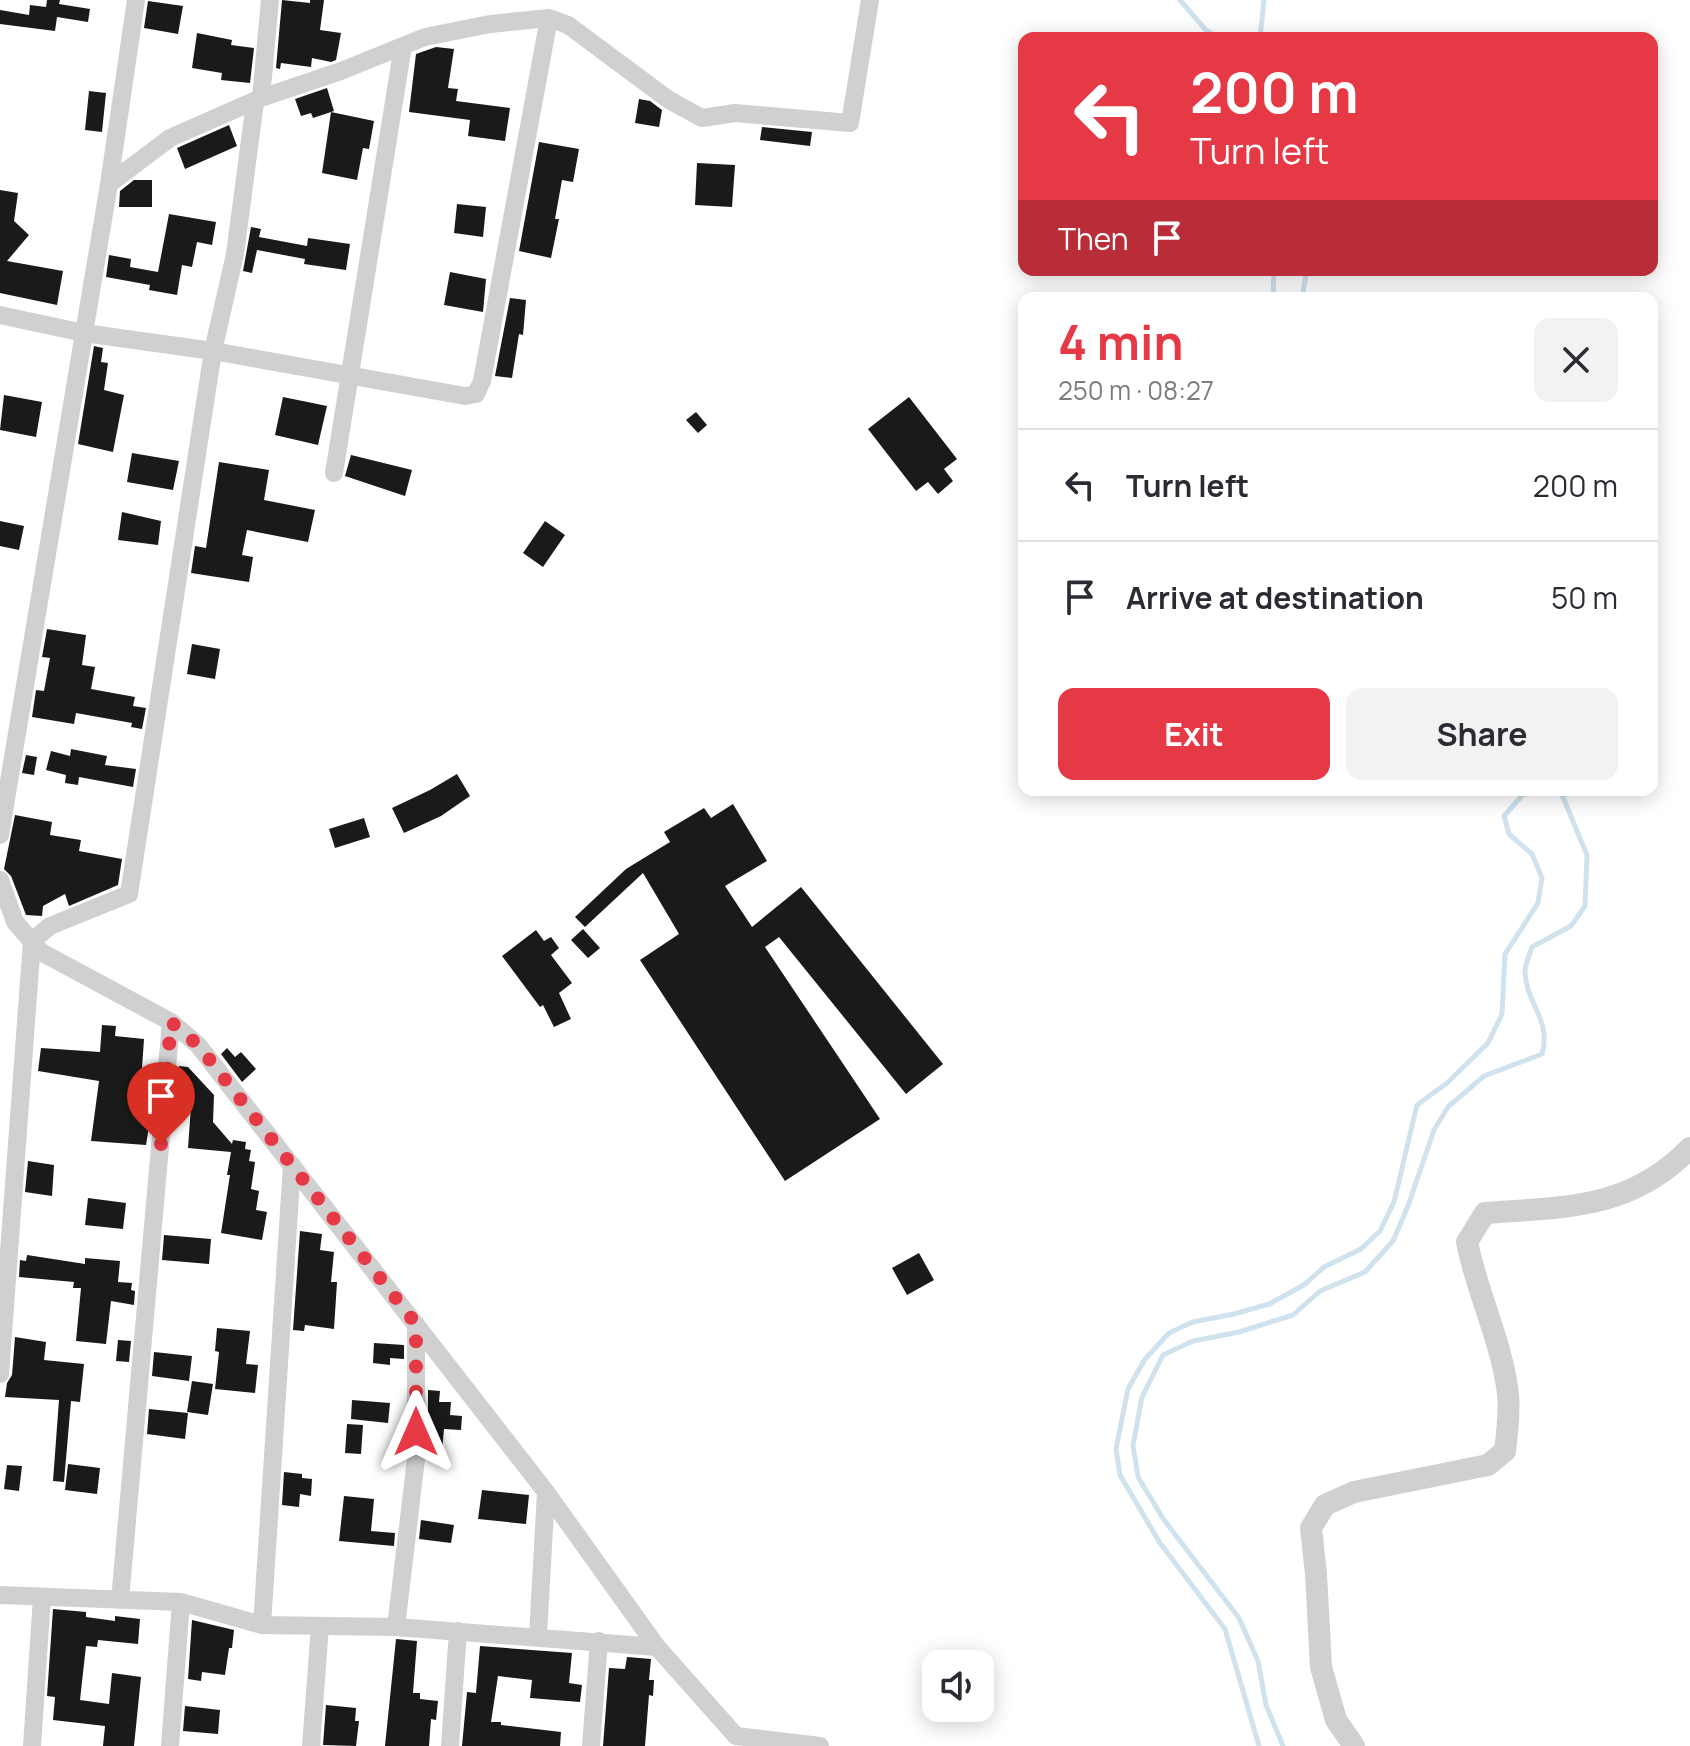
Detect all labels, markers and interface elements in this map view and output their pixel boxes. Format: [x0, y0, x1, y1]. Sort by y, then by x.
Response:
text: 200 m [1190, 53, 1359, 130]
icon: left [1058, 64, 1162, 168]
text: Turn left [1190, 126, 1329, 175]
icon: arrive [1145, 216, 1189, 260]
text: Then [1058, 218, 1129, 259]
text: 4 min [1058, 309, 1183, 374]
button: close [1534, 318, 1618, 402]
text: 250 m · 08:27 [1058, 372, 1214, 408]
icon: left [1058, 463, 1102, 507]
text: Turn left [1126, 465, 1249, 506]
text: 200 m [1533, 465, 1618, 506]
icon: arrive [1058, 575, 1102, 619]
text: Arrive at destination [1126, 577, 1424, 618]
text: 50 m [1551, 577, 1618, 618]
button: Exit [1058, 688, 1330, 780]
button: Share [1346, 688, 1618, 780]
pin [127, 1062, 195, 1144]
icon: arrive [139, 1074, 183, 1118]
position arrow [374, 1390, 458, 1474]
map controls [922, 1650, 994, 1722]
button: sound [922, 1650, 994, 1722]

